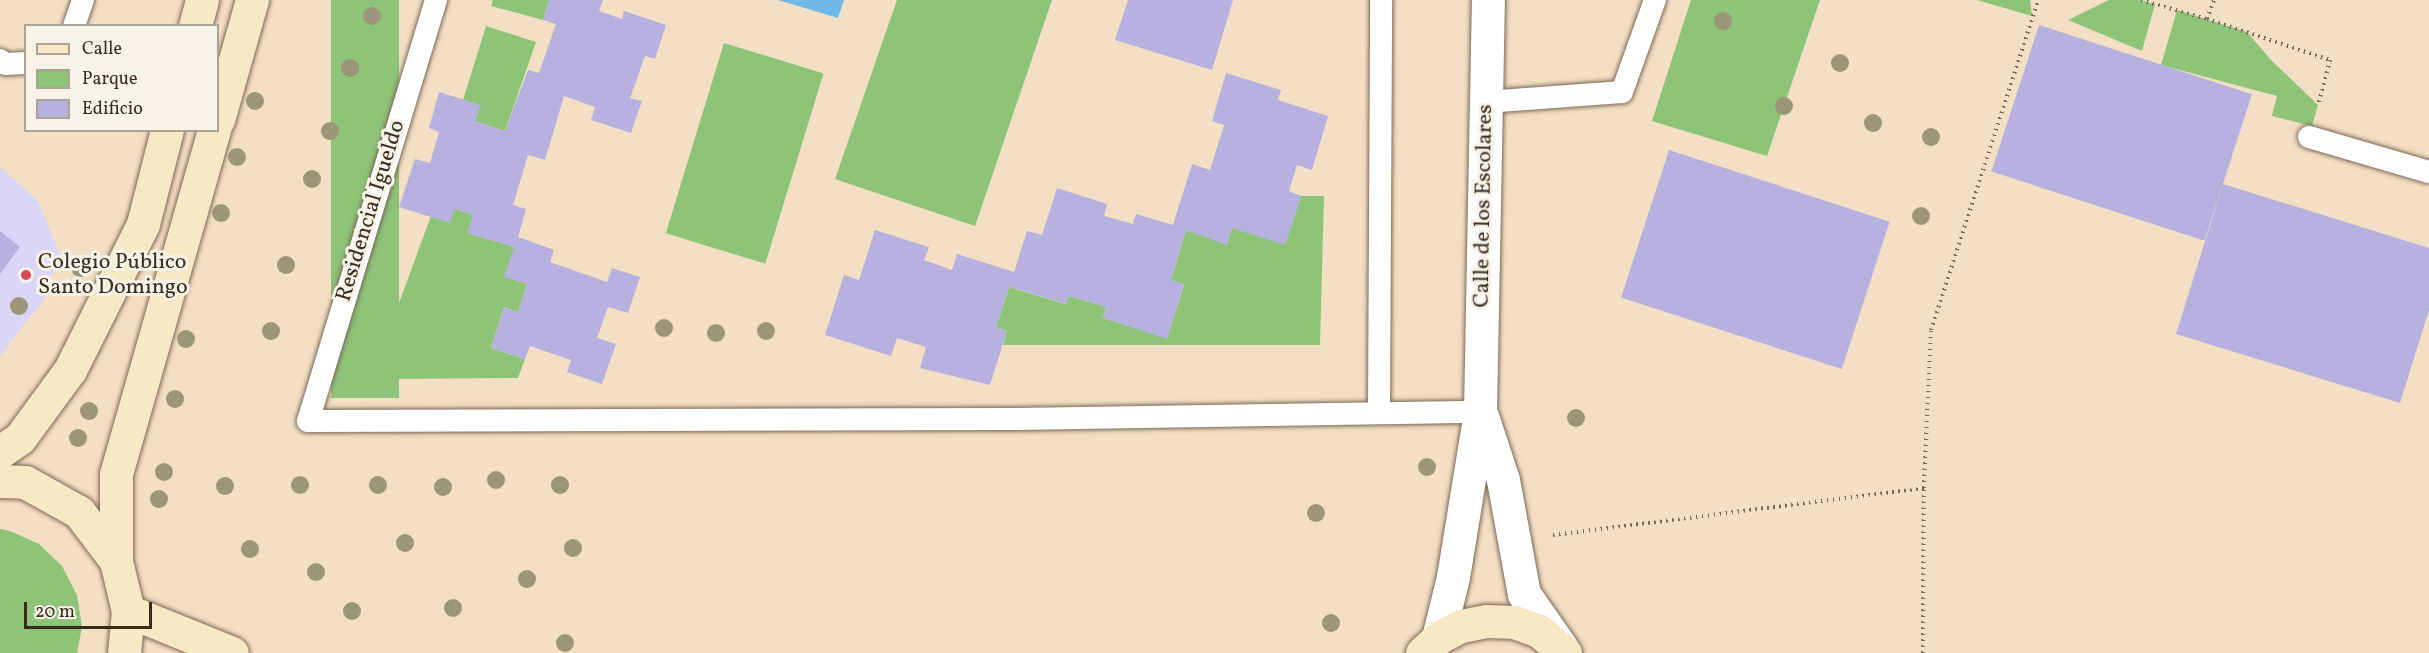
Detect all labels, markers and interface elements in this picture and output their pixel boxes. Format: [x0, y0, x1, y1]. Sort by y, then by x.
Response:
legend [24, 24, 219, 132]
text: Calle [82, 37, 122, 62]
text: Parque [82, 67, 137, 92]
text: Edificio [82, 97, 143, 122]
street label: Calle de los Escolares [1469, 104, 1499, 308]
street label: Residencial Igueldo [331, 117, 411, 305]
place label: Colegio Público Santo Domingo [38, 249, 188, 300]
marker: Colegio Público Santo Domingo [19, 268, 33, 282]
scale bar [27, 590, 154, 628]
text: 20 m [35, 600, 75, 625]

